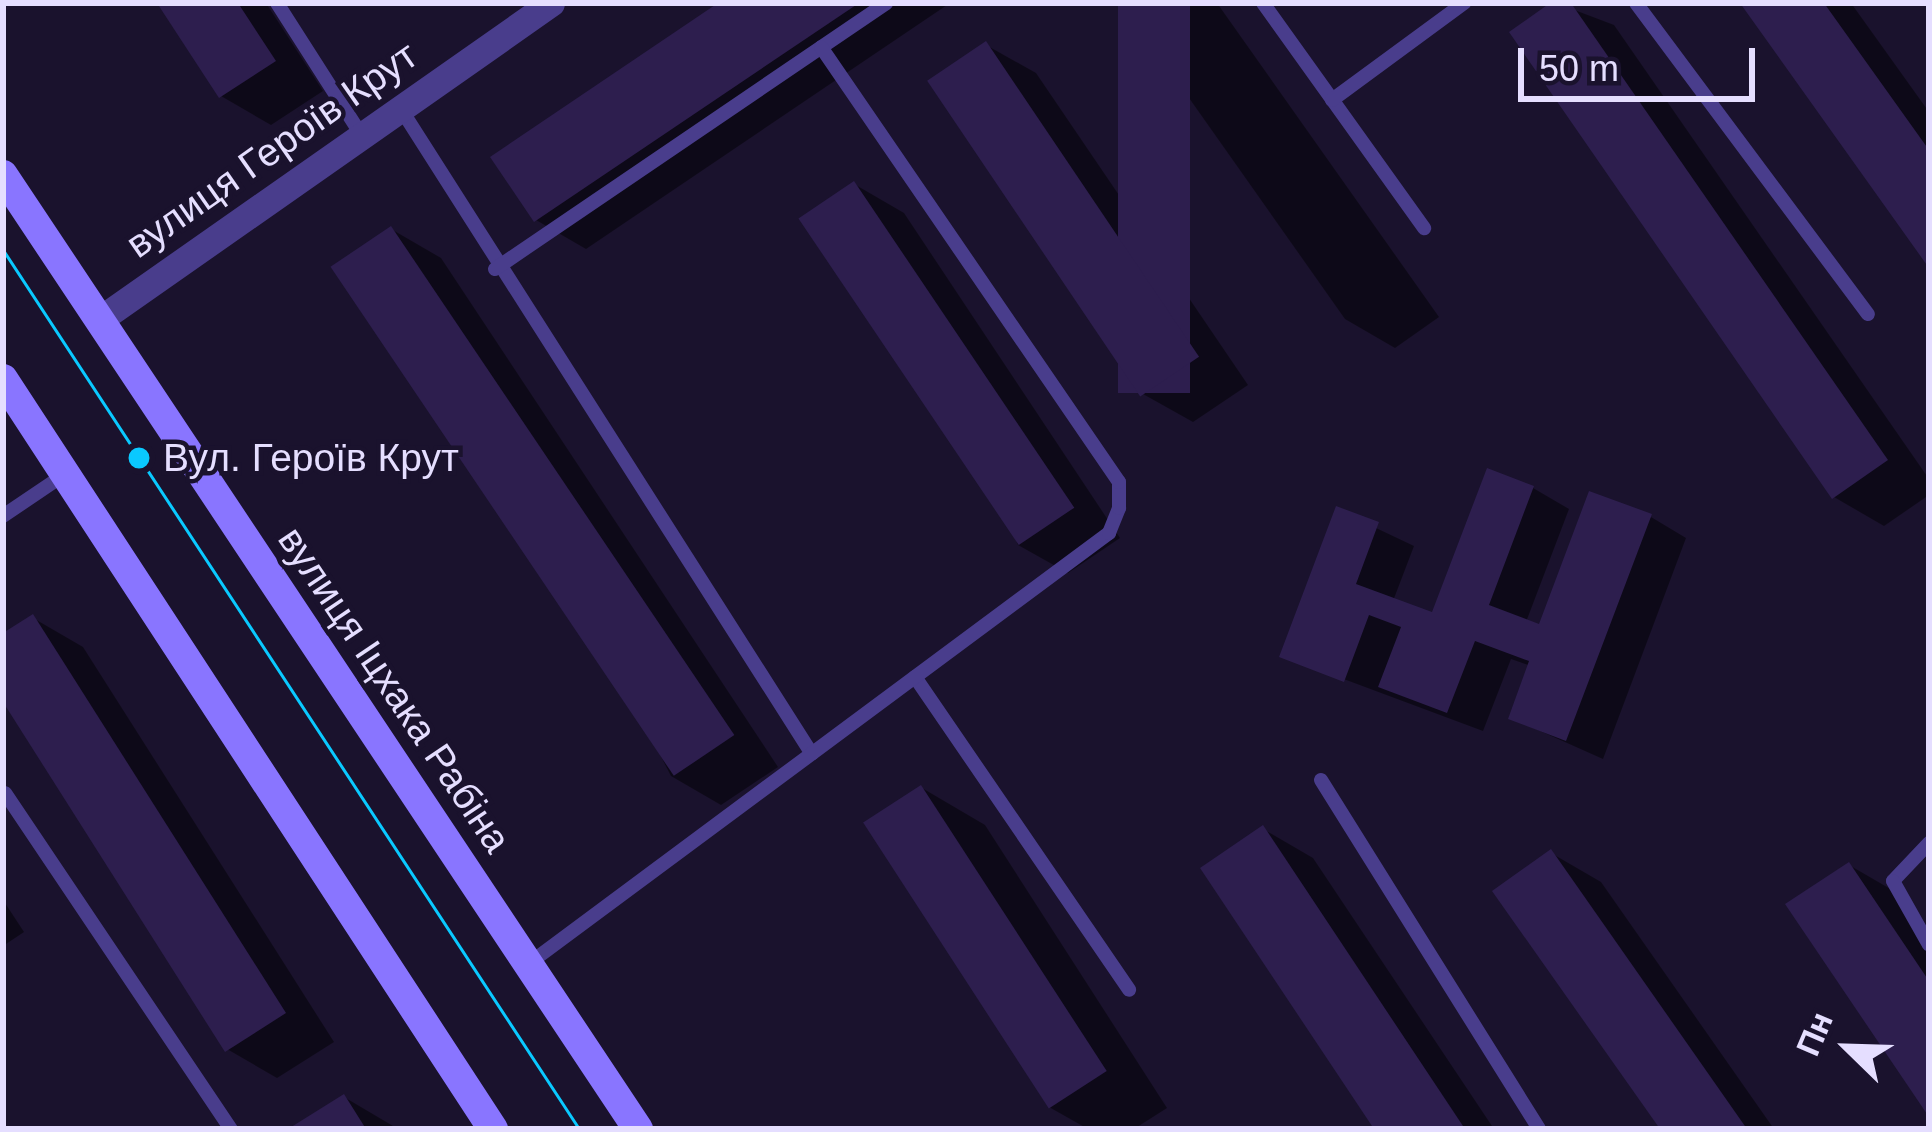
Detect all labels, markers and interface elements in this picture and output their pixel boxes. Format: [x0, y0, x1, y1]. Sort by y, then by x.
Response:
scale bar [1524, 24, 1761, 98]
street label: вулиця Героїв Крут [117, 32, 427, 268]
text: 50 m [1539, 48, 1619, 89]
place label: Вул. Героїв Крут [163, 435, 459, 481]
marker: Вул. Героїв Крут [126, 445, 152, 471]
street label: вулиця Іцхака Рабіна [268, 518, 520, 862]
north arrow [1788, 988, 1908, 1108]
text: Пн [1789, 1006, 1840, 1061]

